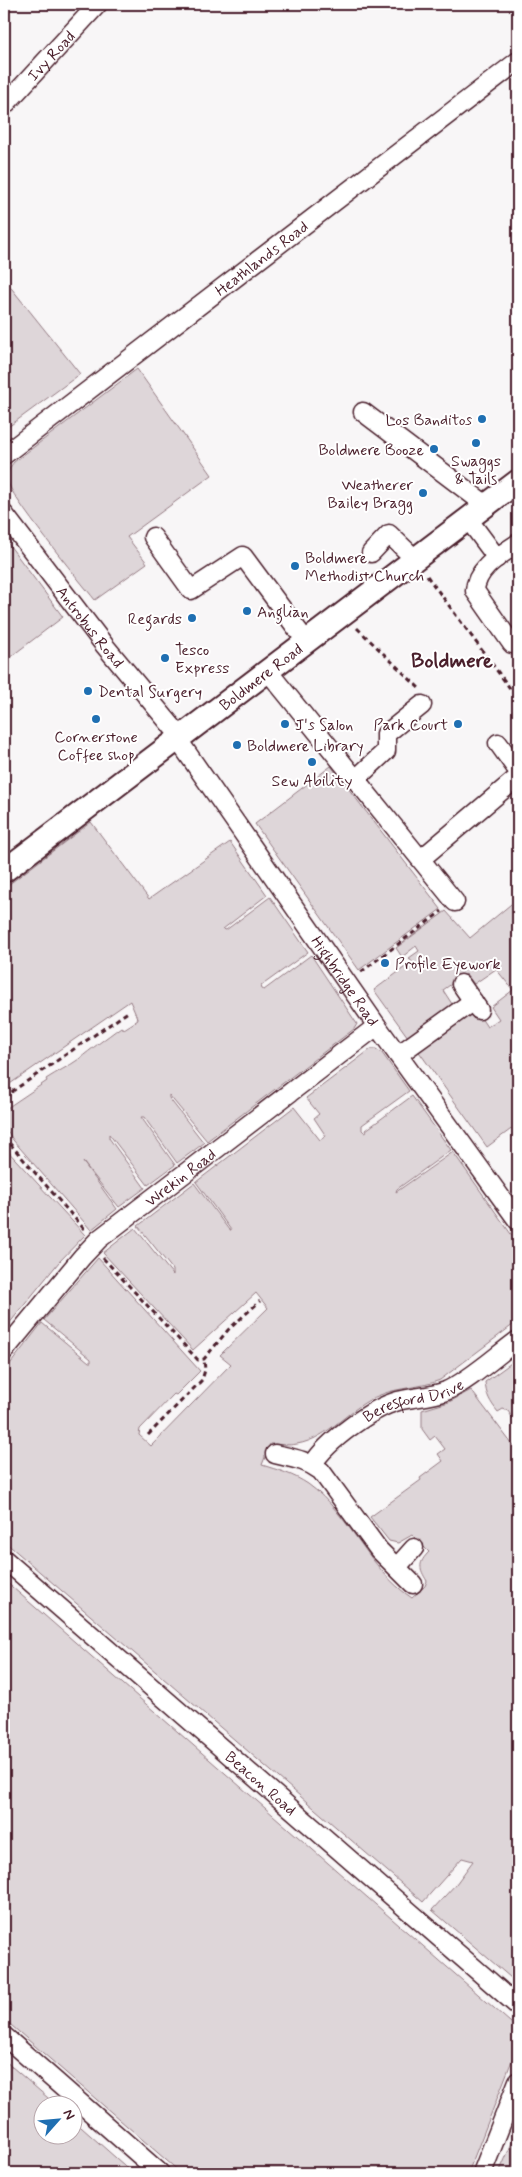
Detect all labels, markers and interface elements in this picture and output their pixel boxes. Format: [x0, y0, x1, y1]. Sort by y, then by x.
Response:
street label: Ivy Road [23, 27, 80, 86]
street label: Heathlands Road [211, 217, 313, 302]
place label: Los Banditos [386, 410, 472, 431]
marker: Los Banditos [476, 413, 488, 425]
marker: Swaggs & Tails [470, 437, 482, 449]
place label: Boldmere Booze [318, 440, 424, 461]
marker: Boldmere Booze [428, 443, 440, 455]
place label: Swaggs & Tails [451, 451, 501, 490]
place label: Weatherer Bailey Bragg [328, 475, 413, 515]
marker: Weatherer Bailey Bragg [417, 487, 429, 499]
place label: Boldmere Methodist Church [305, 548, 424, 587]
marker: Boldmere Methodist Church [289, 560, 301, 572]
street label: Antrobus Road [51, 582, 128, 673]
place label: Anglian [257, 602, 309, 624]
marker: Anglian [241, 605, 253, 617]
place label: Regards [128, 609, 182, 631]
marker: Regards [186, 612, 198, 624]
street label: Boldmere Road [215, 639, 307, 716]
place label: Tesco Express [175, 640, 229, 679]
district label: Boldmere [411, 647, 493, 675]
marker: Tesco Express [159, 652, 171, 664]
place label: Dental Surgery [98, 682, 202, 703]
marker: Dental Surgery [82, 685, 94, 697]
marker: Cornerstone Coffee shop [90, 713, 102, 725]
place label: J's Salon [295, 715, 353, 736]
place label: Park Court [373, 715, 448, 736]
marker: J's Salon [279, 718, 291, 730]
marker: Park Court [452, 718, 464, 730]
place label: Cornerstone Coffee shop [54, 727, 138, 766]
place label: Boldmere Library [247, 736, 364, 757]
marker: Boldmere Library [231, 739, 243, 751]
marker: Sew Ability [306, 756, 318, 768]
place label: Sew Ability [272, 771, 352, 792]
street label: Highbridge Road [306, 932, 383, 1031]
place label: Profile Eyework [395, 954, 501, 975]
marker: Profile Eyework [379, 957, 391, 969]
street label: Wrekin Road [141, 1144, 221, 1212]
street label: Beresford Drive [359, 1375, 468, 1428]
street label: Beacon Road [220, 1747, 301, 1821]
north arrow [32, 2094, 82, 2144]
text: N [59, 2106, 79, 2123]

